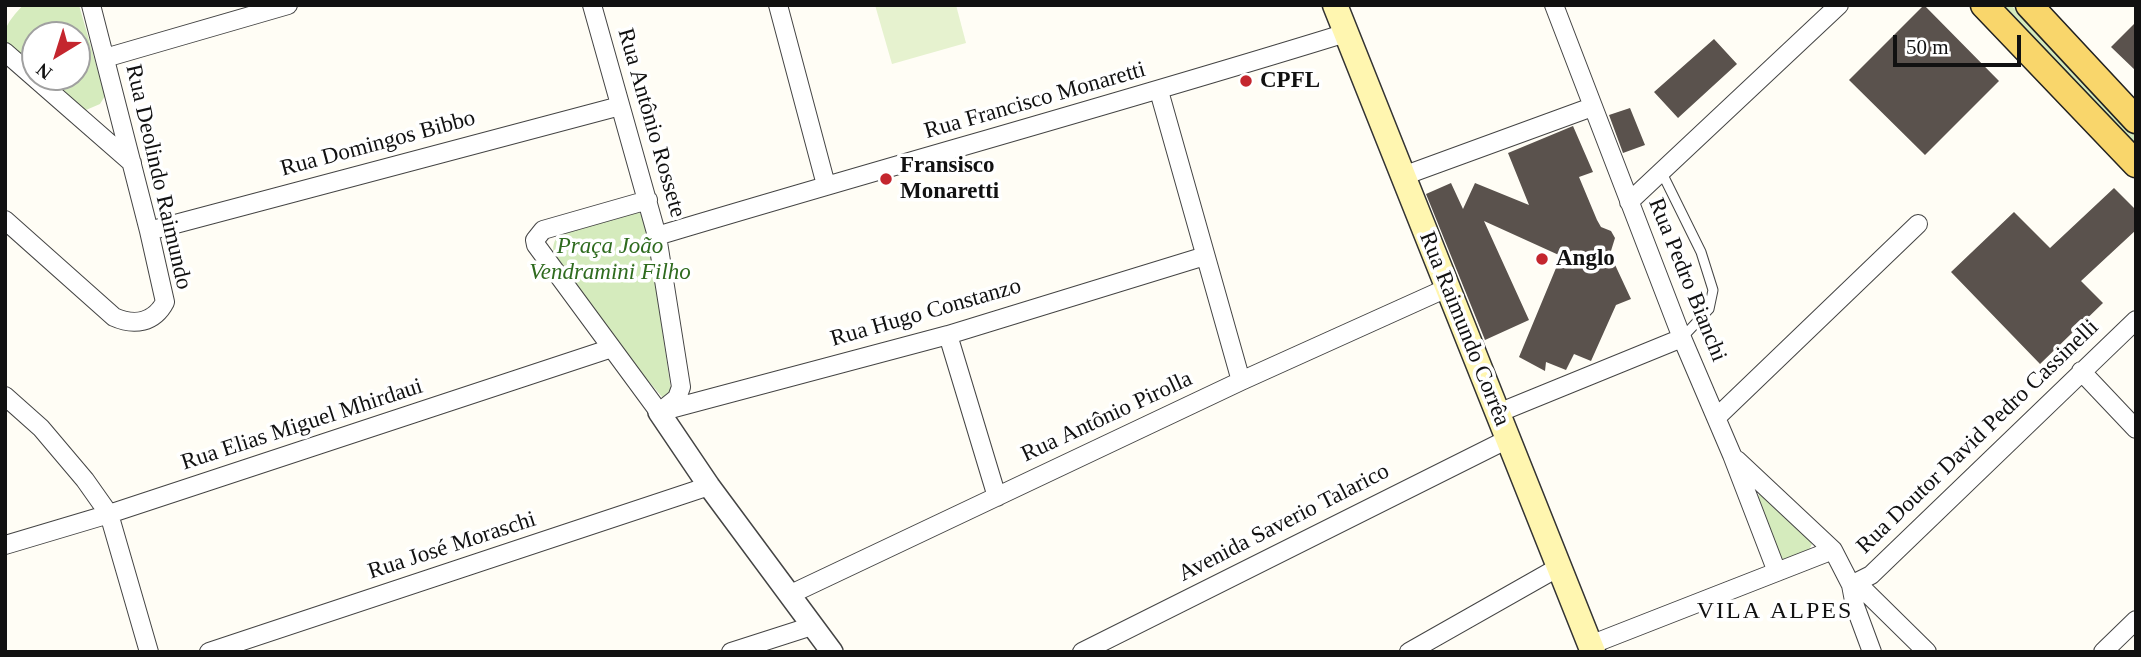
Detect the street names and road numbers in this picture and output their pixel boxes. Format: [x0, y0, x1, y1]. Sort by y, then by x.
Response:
street label: Rua Antônio Rossete [611, 25, 691, 221]
street label: Rua Francisco Monaretti [921, 56, 1149, 146]
street label: Rua Deolindo Raimundo [119, 62, 197, 292]
street label: Rua Domingos Bibbo [278, 105, 478, 183]
street label: Rua Pedro Bianchi [1642, 194, 1732, 366]
street label: Rua Raimundo Corrêa [1412, 228, 1516, 430]
street label: Rua Hugo Constanzo [828, 273, 1024, 353]
street label: Rua Doutor David Pedro Cassinelli [1851, 314, 2105, 560]
street label: Rua Antônio Pirolla [1017, 365, 1197, 469]
street label: Rua Elias Miguel Mhirdaui [178, 373, 426, 477]
street label: Avenida Saverio Talarico [1174, 458, 1394, 588]
street label: Rua José Moraschi [365, 506, 539, 586]

